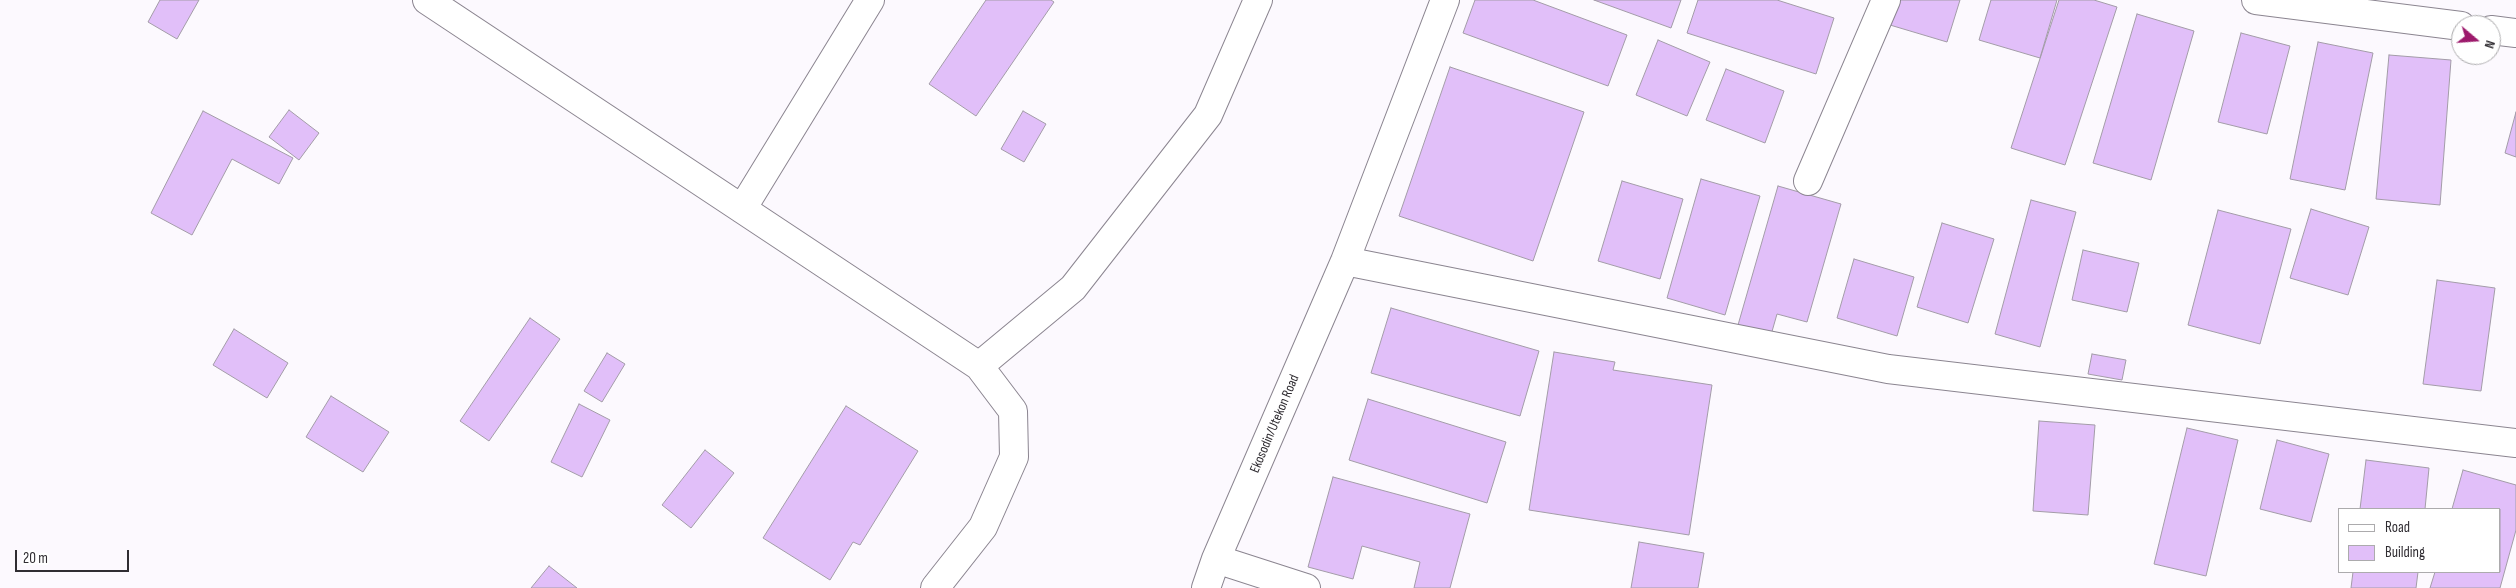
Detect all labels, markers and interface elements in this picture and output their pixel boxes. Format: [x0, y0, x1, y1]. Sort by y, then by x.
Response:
north arrow [2451, 15, 2501, 65]
text: N [2481, 38, 2499, 51]
street label: Ekosodin/Utekon Road [1247, 372, 1303, 476]
legend [2338, 508, 2501, 573]
text: Road [2385, 518, 2410, 537]
scale bar [18, 540, 131, 572]
text: Building [2385, 543, 2425, 562]
text: 20 m [23, 549, 48, 568]

